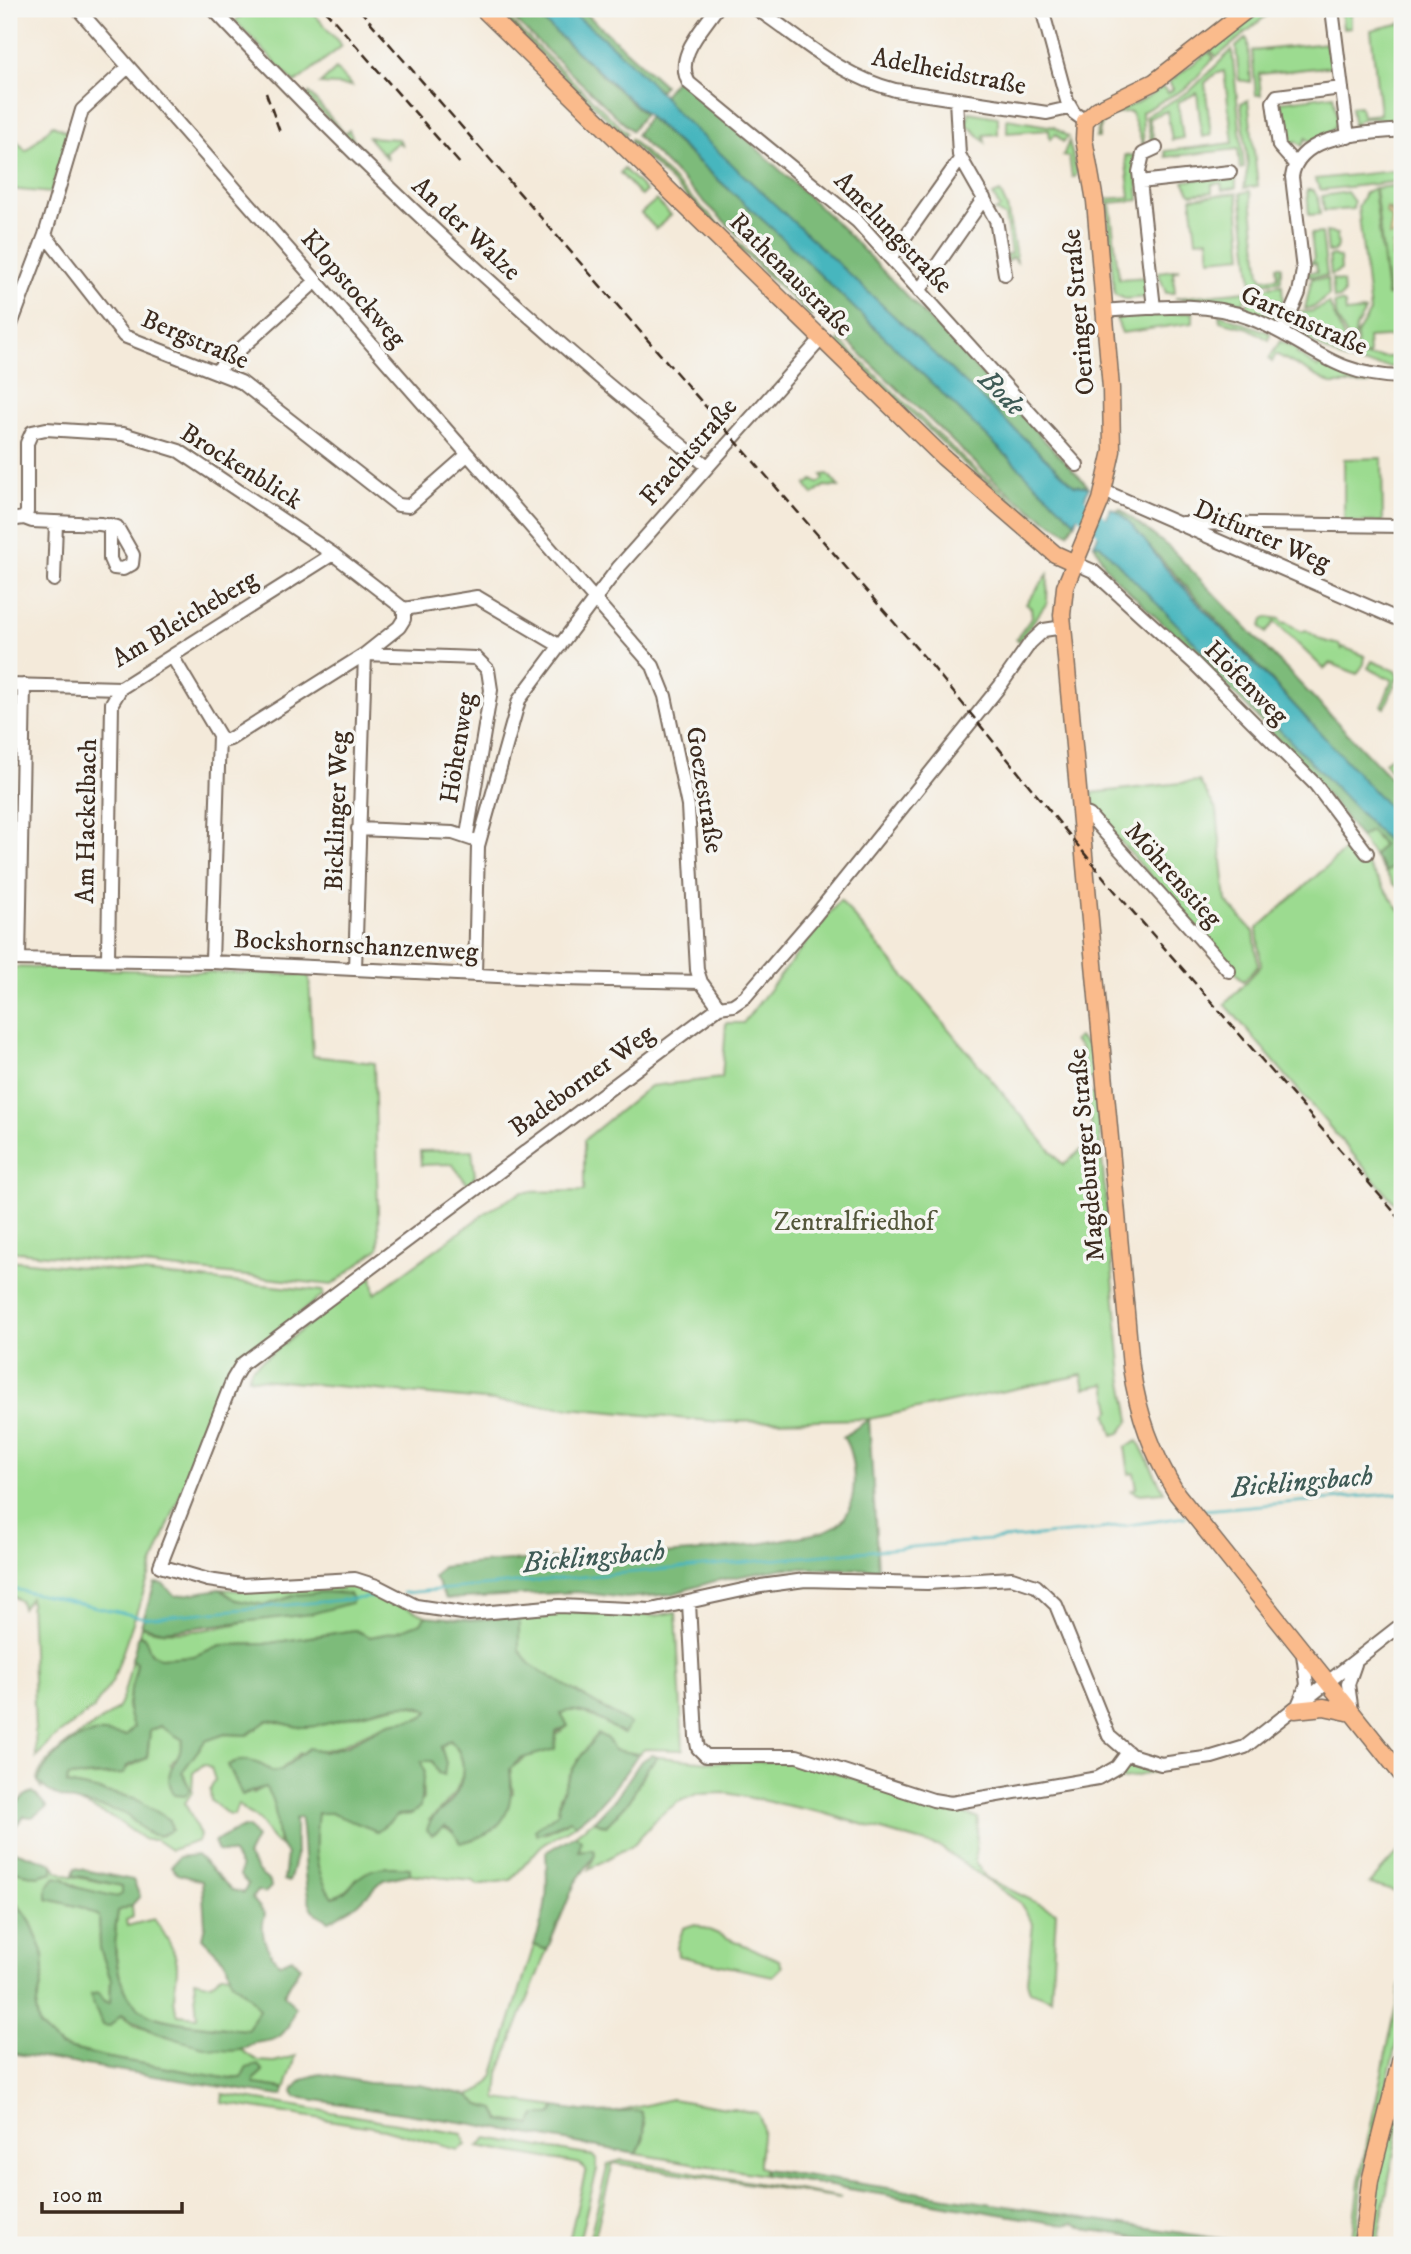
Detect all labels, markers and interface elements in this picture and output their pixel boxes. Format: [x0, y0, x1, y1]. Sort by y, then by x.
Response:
street label: Adelheidstraße [869, 41, 1029, 103]
street label: Amelungstraße [826, 165, 960, 301]
street label: An der Walze [404, 170, 528, 288]
street label: Rathenaustraße [722, 206, 860, 344]
street label: Klopstockweg [293, 223, 413, 355]
street label: Oeringer Straße [1055, 227, 1103, 397]
street label: Gartenstraße [1235, 278, 1373, 364]
street label: Bergstraße [136, 303, 254, 377]
water label: Bode [971, 362, 1034, 425]
street label: Frachtstraße [633, 391, 745, 513]
street label: Brockenblick [174, 417, 308, 517]
street label: Ditfurter Weg [1189, 492, 1336, 580]
street label: Am Bleicheberg [106, 562, 264, 675]
street label: Höfenweg [1197, 634, 1296, 733]
street label: Höhenweg [433, 690, 483, 806]
street label: Goezestraße [678, 724, 730, 856]
street label: Bicklinger Weg [318, 730, 356, 891]
street label: Am Hackelbach [69, 738, 105, 904]
street label: Möhrenstieg [1117, 815, 1229, 935]
street label: Bockshornschanzenweg [233, 923, 479, 969]
street label: Badeborner Weg [503, 1017, 661, 1145]
street label: Magdeburger Straße [1061, 1047, 1113, 1263]
park label: Zentralfriedhof [774, 1206, 938, 1239]
water label: Bicklingsbach [1228, 1458, 1375, 1506]
water label: Bicklingsbach [520, 1533, 667, 1581]
scale bar [42, 2170, 182, 2214]
text: 100 m [52, 2183, 103, 2209]

